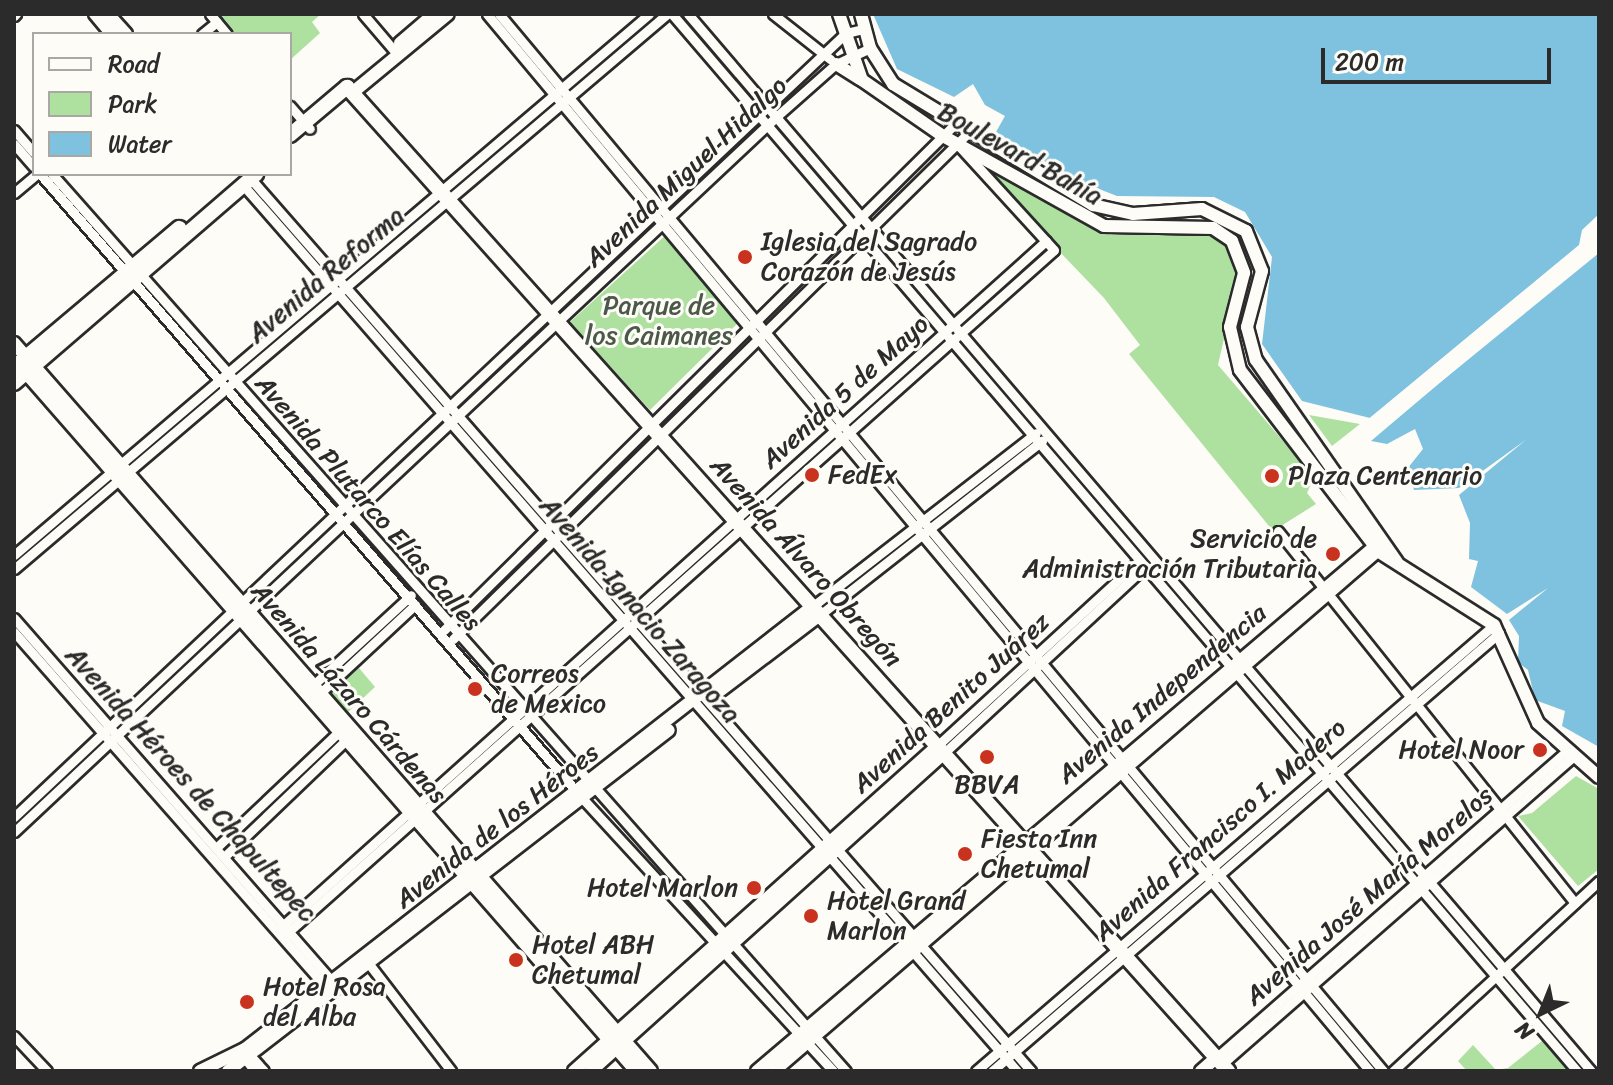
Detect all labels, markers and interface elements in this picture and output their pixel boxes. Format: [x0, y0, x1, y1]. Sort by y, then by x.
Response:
legend [32, 32, 292, 176]
scale bar [1325, 32, 1555, 82]
text: 200 m [1335, 41, 1404, 83]
text: Road [108, 43, 159, 85]
street label: Avenida Miguel Hidalgo [578, 70, 794, 274]
text: Park [108, 83, 157, 125]
street label: Boulevard Bahía [932, 96, 1108, 212]
text: Water [108, 123, 171, 165]
street label: Avenida Reforma [241, 200, 411, 350]
place label: Iglesia del Sagrado Corazón de Jesús [761, 226, 977, 288]
marker: Iglesia del Sagrado Corazón de Jesús [736, 248, 754, 266]
park label: Parque de los Caimanes [586, 290, 732, 352]
street label: Avenida 5 de Mayo [755, 309, 935, 475]
street label: Avenida Plutarco Elías Calles [248, 368, 488, 638]
street label: Avenida Álvaro Obregón [703, 450, 909, 674]
place label: FedEx [828, 459, 897, 491]
place label: Plaza Centenario [1288, 460, 1483, 492]
marker: FedEx [803, 466, 821, 484]
marker: Plaza Centenario [1263, 467, 1281, 485]
street label: Avenida Ignacio Zaragoza [533, 490, 747, 730]
place label: Servicio de Administración Tributaria [1024, 523, 1317, 584]
marker: Servicio de Administración Tributaria [1324, 545, 1342, 563]
street label: Avenida Lázaro Cárdenas [244, 575, 454, 811]
street label: Avenida Independencia [1051, 597, 1273, 791]
street label: Avenida Benito Juárez [846, 606, 1056, 800]
street label: Avenida Héroes de Chapultepec [59, 640, 323, 928]
place label: Correos de Mexico [491, 658, 606, 720]
marker: Correos de Mexico [466, 680, 484, 698]
street label: Avenida Francisco I. Madero [1088, 712, 1352, 948]
place label: Hotel Noor [1398, 734, 1524, 766]
street label: Avenida de los Héroes [388, 736, 606, 916]
marker: Hotel Noor [1531, 741, 1549, 759]
marker: BBVA [978, 748, 996, 766]
place label: BBVA [954, 769, 1020, 801]
street label: Avenida José María Morelos [1240, 781, 1498, 1011]
place label: Fiesta Inn Chetumal [981, 823, 1097, 884]
marker: Fiesta Inn Chetumal [956, 845, 974, 863]
place label: Hotel Marlon [588, 872, 738, 904]
marker: Hotel Marlon [745, 879, 763, 897]
place label: Hotel Grand Marlon [827, 885, 965, 946]
marker: Hotel Grand Marlon [802, 907, 820, 925]
place label: Hotel ABH Chetumal [532, 929, 654, 990]
marker: Hotel ABH Chetumal [507, 951, 525, 969]
place label: Hotel Rosa del Alba [263, 971, 388, 1032]
north arrow [1501, 973, 1581, 1053]
marker: Hotel Rosa del Alba [238, 993, 256, 1011]
text: N [1505, 1011, 1543, 1050]

